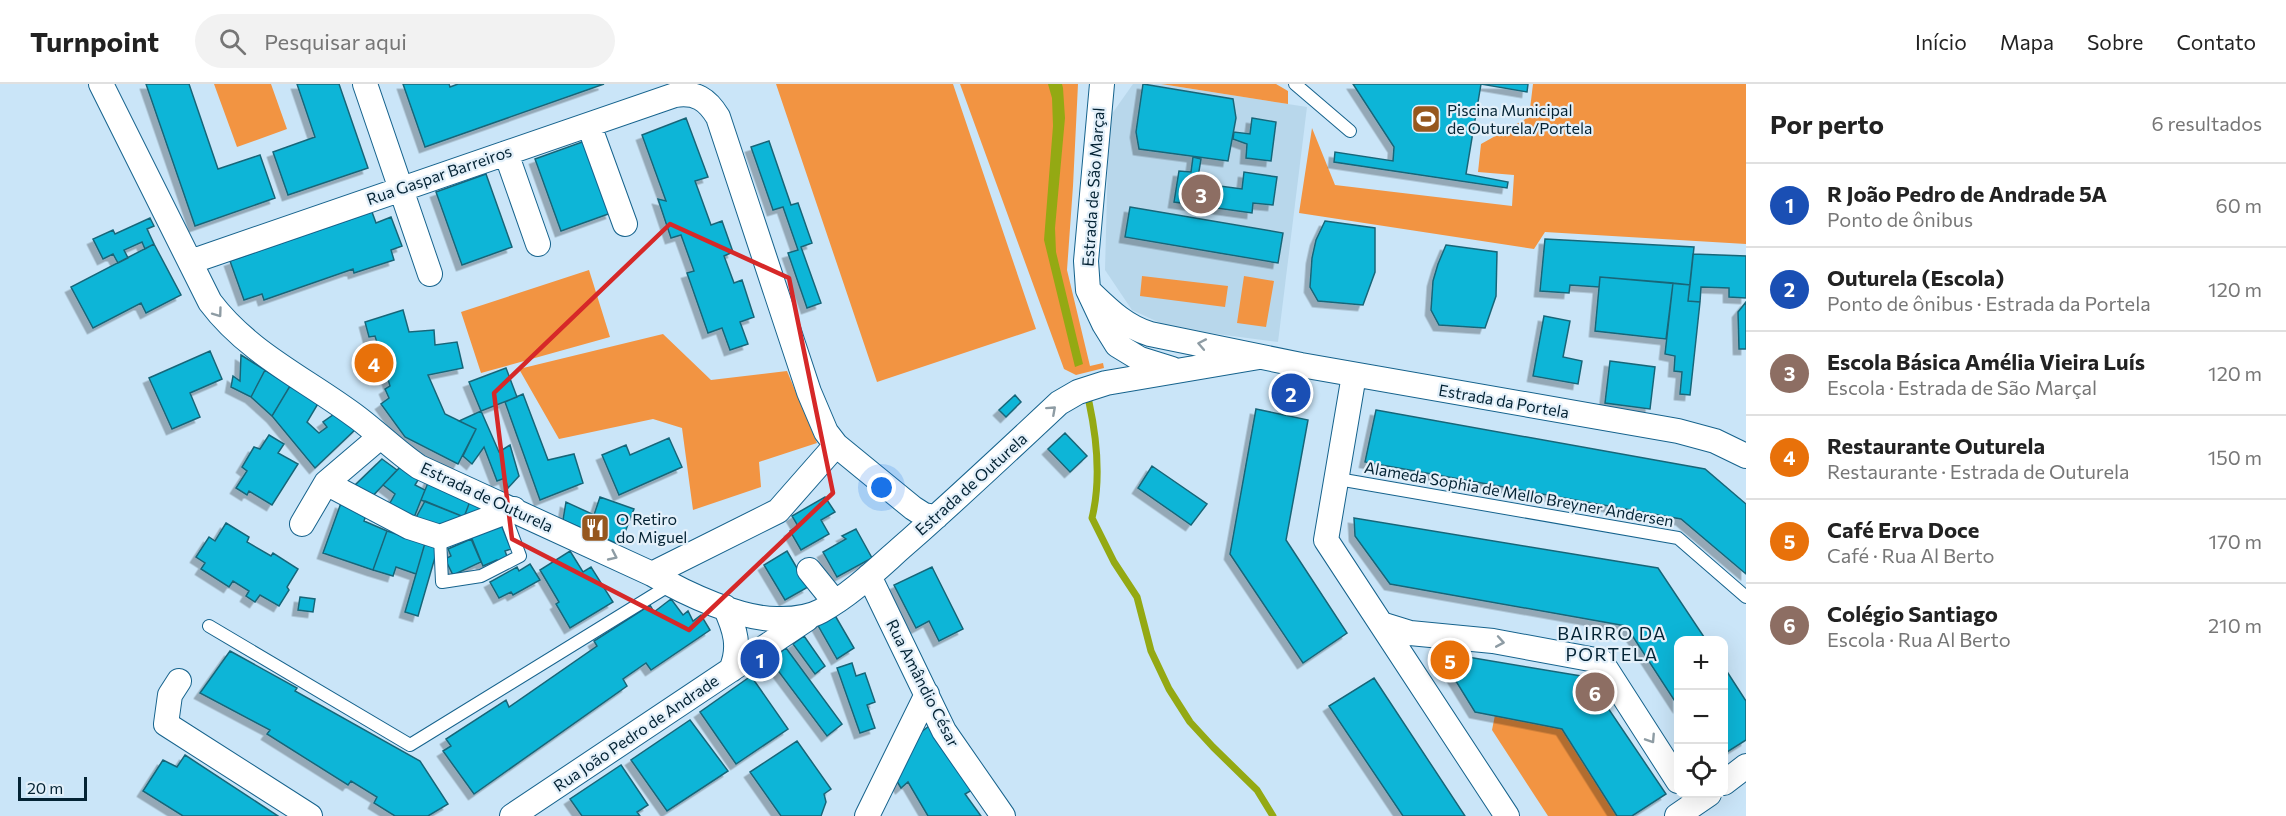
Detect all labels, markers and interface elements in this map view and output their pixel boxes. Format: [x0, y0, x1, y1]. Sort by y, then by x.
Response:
search box [195, 14, 615, 68]
text: Turnpoint [30, 24, 159, 58]
icon: search [216, 25, 249, 58]
text: Pesquisar aqui [264, 28, 407, 55]
text: Início [1915, 29, 1967, 54]
text: Mapa [2000, 29, 2054, 54]
text: Sobre [2087, 29, 2143, 54]
text: Contato [2176, 29, 2256, 54]
place label: Piscina Municipal de Outurela/Portela [1447, 100, 1592, 137]
sports icon: Piscina Municipal de Outurela/Portela [1410, 103, 1442, 135]
street label: Estrada de São Marçal [1077, 107, 1108, 267]
text: Por perto [1770, 108, 1884, 139]
text: 6 resultados [2151, 111, 2262, 135]
street label: Rua Gaspar Barreiros [364, 141, 514, 208]
pin: 3 [1182, 172, 1220, 216]
text: R João Pedro de Andrade 5A [1827, 180, 2107, 207]
text: 1 [1785, 193, 1794, 217]
text: 60 m [2216, 193, 2262, 217]
text: Ponto de ônibus [1827, 207, 1973, 231]
text: Outurela (Escola) [1827, 264, 2004, 291]
text: 2 [1784, 277, 1795, 301]
text: 120 m [2208, 277, 2262, 301]
text: Ponto de ônibus · Estrada da Portela [1827, 291, 2151, 315]
one-way arrow [211, 306, 222, 317]
one-way arrow [1197, 338, 1207, 351]
pin: 4 [354, 340, 394, 386]
text: Escola Básica Amélia Vieira Luís [1827, 348, 2145, 375]
text: 3 [1784, 361, 1795, 385]
text: 120 m [2208, 361, 2262, 385]
pin: 2 [1272, 370, 1310, 416]
text: Escola · Estrada de São Marçal [1827, 375, 2097, 399]
street label: Estrada da Portela [1437, 380, 1571, 421]
one-way arrow [1046, 406, 1056, 417]
street label: Estrada de Outurela [911, 428, 1030, 539]
text: Restaurante Outurela [1827, 432, 2045, 459]
text: 4 [1783, 445, 1796, 469]
text: 150 m [2208, 445, 2262, 469]
street label: Alameda Sophia de Mello Breyner Andersen [1363, 457, 1675, 530]
street label: Estrada de Outurela [418, 458, 556, 536]
text: Restaurante · Estrada de Outurela [1827, 459, 2130, 483]
your location [867, 473, 896, 502]
place label: O Retiro do Miguel [616, 509, 687, 546]
restaurant icon: O Retiro do Miguel [579, 512, 611, 544]
text: Café Erva Doce [1827, 516, 1979, 543]
text: 5 [1784, 529, 1795, 553]
text: 170 m [2209, 529, 2262, 553]
text: Café · Rua Al Berto [1827, 543, 1994, 567]
one-way arrow [607, 549, 618, 561]
text: Colégio Santiago [1827, 600, 1998, 627]
text: 6 [1783, 613, 1796, 637]
text: 210 m [2208, 613, 2262, 637]
street label: Rua Amândio César [883, 616, 964, 750]
district label: BAIRRO DA PORTELA [1557, 622, 1667, 665]
text: Escola · Rua Al Berto [1827, 627, 2011, 651]
pin: 1 [740, 636, 780, 682]
one-way arrow [1496, 636, 1505, 648]
map controls [1674, 636, 1728, 798]
button: + [1674, 636, 1728, 690]
pin: 5 [1430, 638, 1470, 682]
street label: Rua João Pedro de Andrade [550, 670, 722, 795]
pin: 6 [1576, 670, 1614, 714]
button: − [1674, 690, 1728, 744]
one-way arrow [1644, 732, 1655, 743]
button: locate [1674, 744, 1728, 798]
scale bar [18, 774, 87, 802]
text: 20 m [27, 778, 63, 797]

